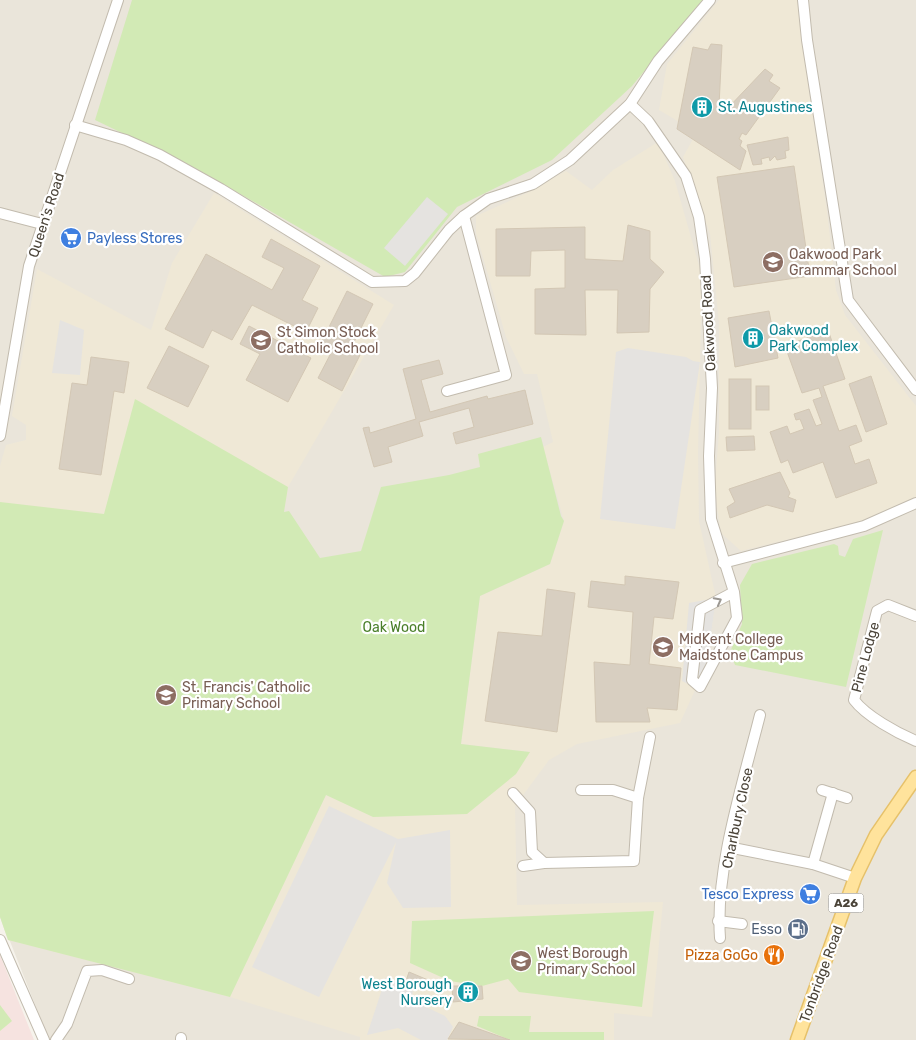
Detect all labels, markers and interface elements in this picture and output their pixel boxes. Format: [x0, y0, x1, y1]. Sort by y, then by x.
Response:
building icon: St. Augustines [690, 95, 714, 119]
place label: St. Augustines [718, 99, 813, 116]
street label: Queen's Road [25, 171, 68, 260]
supermarket icon: Payless Stores [59, 226, 83, 250]
place label: Payless Stores [87, 230, 182, 247]
place label: Oakwood Park Grammar School [789, 246, 897, 279]
school or university icon: Oakwood Park Grammar School [761, 250, 785, 274]
street label: Oakwood Road [697, 274, 720, 372]
place label: Oakwood Park Complex [769, 322, 859, 355]
place label: St Simon Stock Catholic School [277, 324, 378, 357]
building icon: Oakwood Park Complex [741, 326, 765, 350]
school or university icon: St Simon Stock Catholic School [249, 328, 273, 352]
one-way arrow [712, 597, 721, 607]
park label: Oak Wood [363, 619, 425, 636]
street label: Pine Lodge [848, 620, 883, 694]
place label: MidKent College Maidstone Campus [679, 631, 803, 664]
school or university icon: MidKent College Maidstone Campus [651, 635, 675, 659]
place label: St. Francis' Catholic Primary School [182, 679, 311, 712]
school or university icon: St. Francis' Catholic Primary School [154, 683, 178, 707]
street label: Charlbury Close [718, 766, 757, 870]
supermarket icon: Tesco Express [798, 882, 822, 906]
place label: Tesco Express [701, 886, 794, 903]
road number: A26 [828, 894, 864, 912]
fuel station icon: Esso [786, 917, 810, 941]
place label: Esso [751, 921, 782, 938]
street label: Tonbridge Road [796, 924, 847, 1025]
restaurant icon: Pizza GoGo [762, 943, 786, 967]
place label: West Borough Primary School [537, 945, 635, 978]
place label: Pizza GoGo [685, 947, 758, 964]
school or university icon: West Borough Primary School [509, 949, 533, 973]
place label: West Borough Nursery [361, 976, 452, 1009]
building icon: West Borough Nursery [456, 980, 480, 1004]

